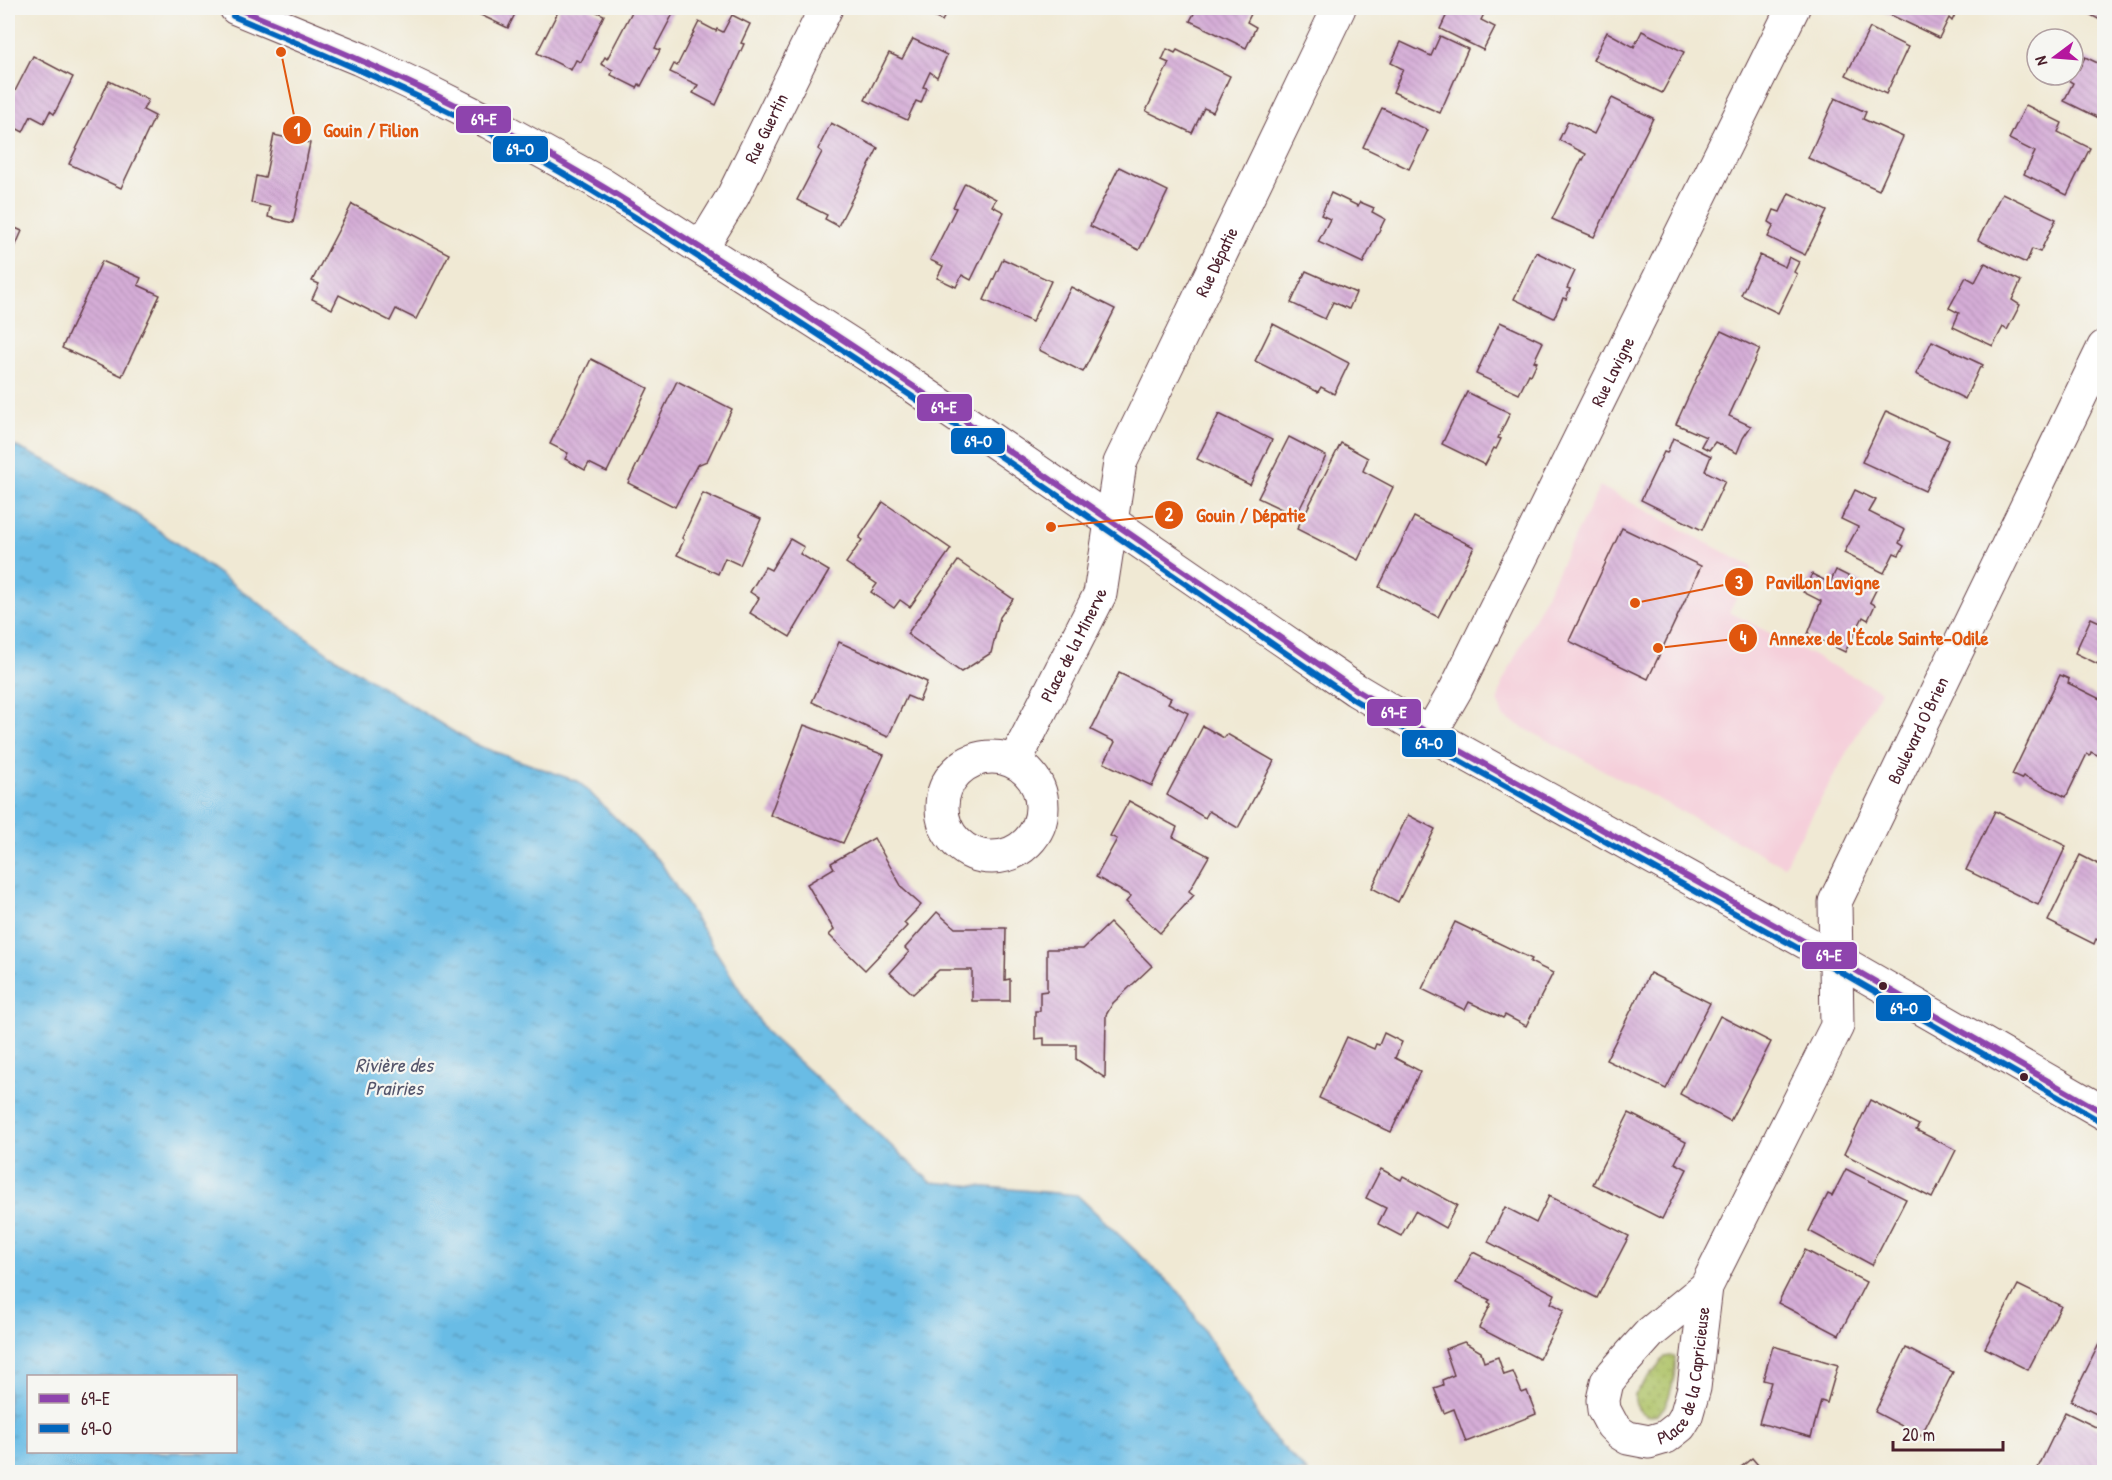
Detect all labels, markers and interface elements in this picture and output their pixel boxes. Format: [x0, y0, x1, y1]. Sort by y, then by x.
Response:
north arrow [2025, 27, 2085, 87]
text: N [2029, 54, 2052, 68]
street label: Rue Guertin [738, 89, 794, 167]
line badge: 69-E [455, 105, 512, 134]
text: 69-E [471, 108, 498, 130]
callout: Gouin / Filion [282, 111, 431, 149]
text: Gouin / Filion [323, 116, 419, 143]
text: 1 [294, 117, 301, 142]
line badge: 69-O [492, 135, 549, 163]
text: 69-O [506, 138, 534, 160]
street label: Rue Dépatie [1189, 223, 1244, 301]
street label: Rue Lavigne [1585, 332, 1640, 411]
line badge: 69-E [916, 393, 973, 422]
text: 69-E [931, 396, 958, 418]
line badge: 69-O [950, 427, 1006, 455]
text: 69-O [964, 430, 992, 452]
callout: Gouin / Dépatie [1154, 496, 1318, 534]
text: Gouin / Dépatie [1196, 501, 1306, 529]
text: 2 [1165, 502, 1174, 527]
callout: Pavillon Lavigne [1724, 563, 1892, 601]
text: Pavillon Lavigne [1766, 568, 1880, 596]
text: 3 [1735, 570, 1743, 595]
street label: Place de la Minerve [1034, 587, 1113, 706]
callout: Annexe de l'École Sainte-Odile [1728, 619, 2001, 657]
text: Annexe de l'École Sainte-Odile [1770, 624, 1989, 651]
text: 4 [1740, 625, 1747, 650]
street label: Boulevard O'Brien [1881, 672, 1954, 788]
line badge: 69-E [1366, 698, 1422, 727]
text: 69-E [1381, 701, 1408, 723]
line badge: 69-O [1401, 729, 1457, 758]
text: 69-O [1415, 732, 1443, 754]
line badge: 69-E [1801, 941, 1858, 970]
text: 69-E [1816, 944, 1843, 966]
unlabelled marker [1877, 980, 1889, 992]
line badge: 69-O [1875, 994, 1932, 1022]
text: 69-O [1890, 997, 1918, 1019]
water label: Rivière des Prairies [355, 1051, 435, 1101]
unlabelled marker [2018, 1071, 2030, 1083]
street label: Place de la Capricieuse [1654, 1305, 1716, 1451]
legend [27, 1375, 237, 1453]
text: 69-E [81, 1386, 110, 1411]
scale bar [1893, 1414, 2002, 1452]
text: 69-O [81, 1416, 112, 1441]
text: 20 m [1902, 1422, 1935, 1447]

